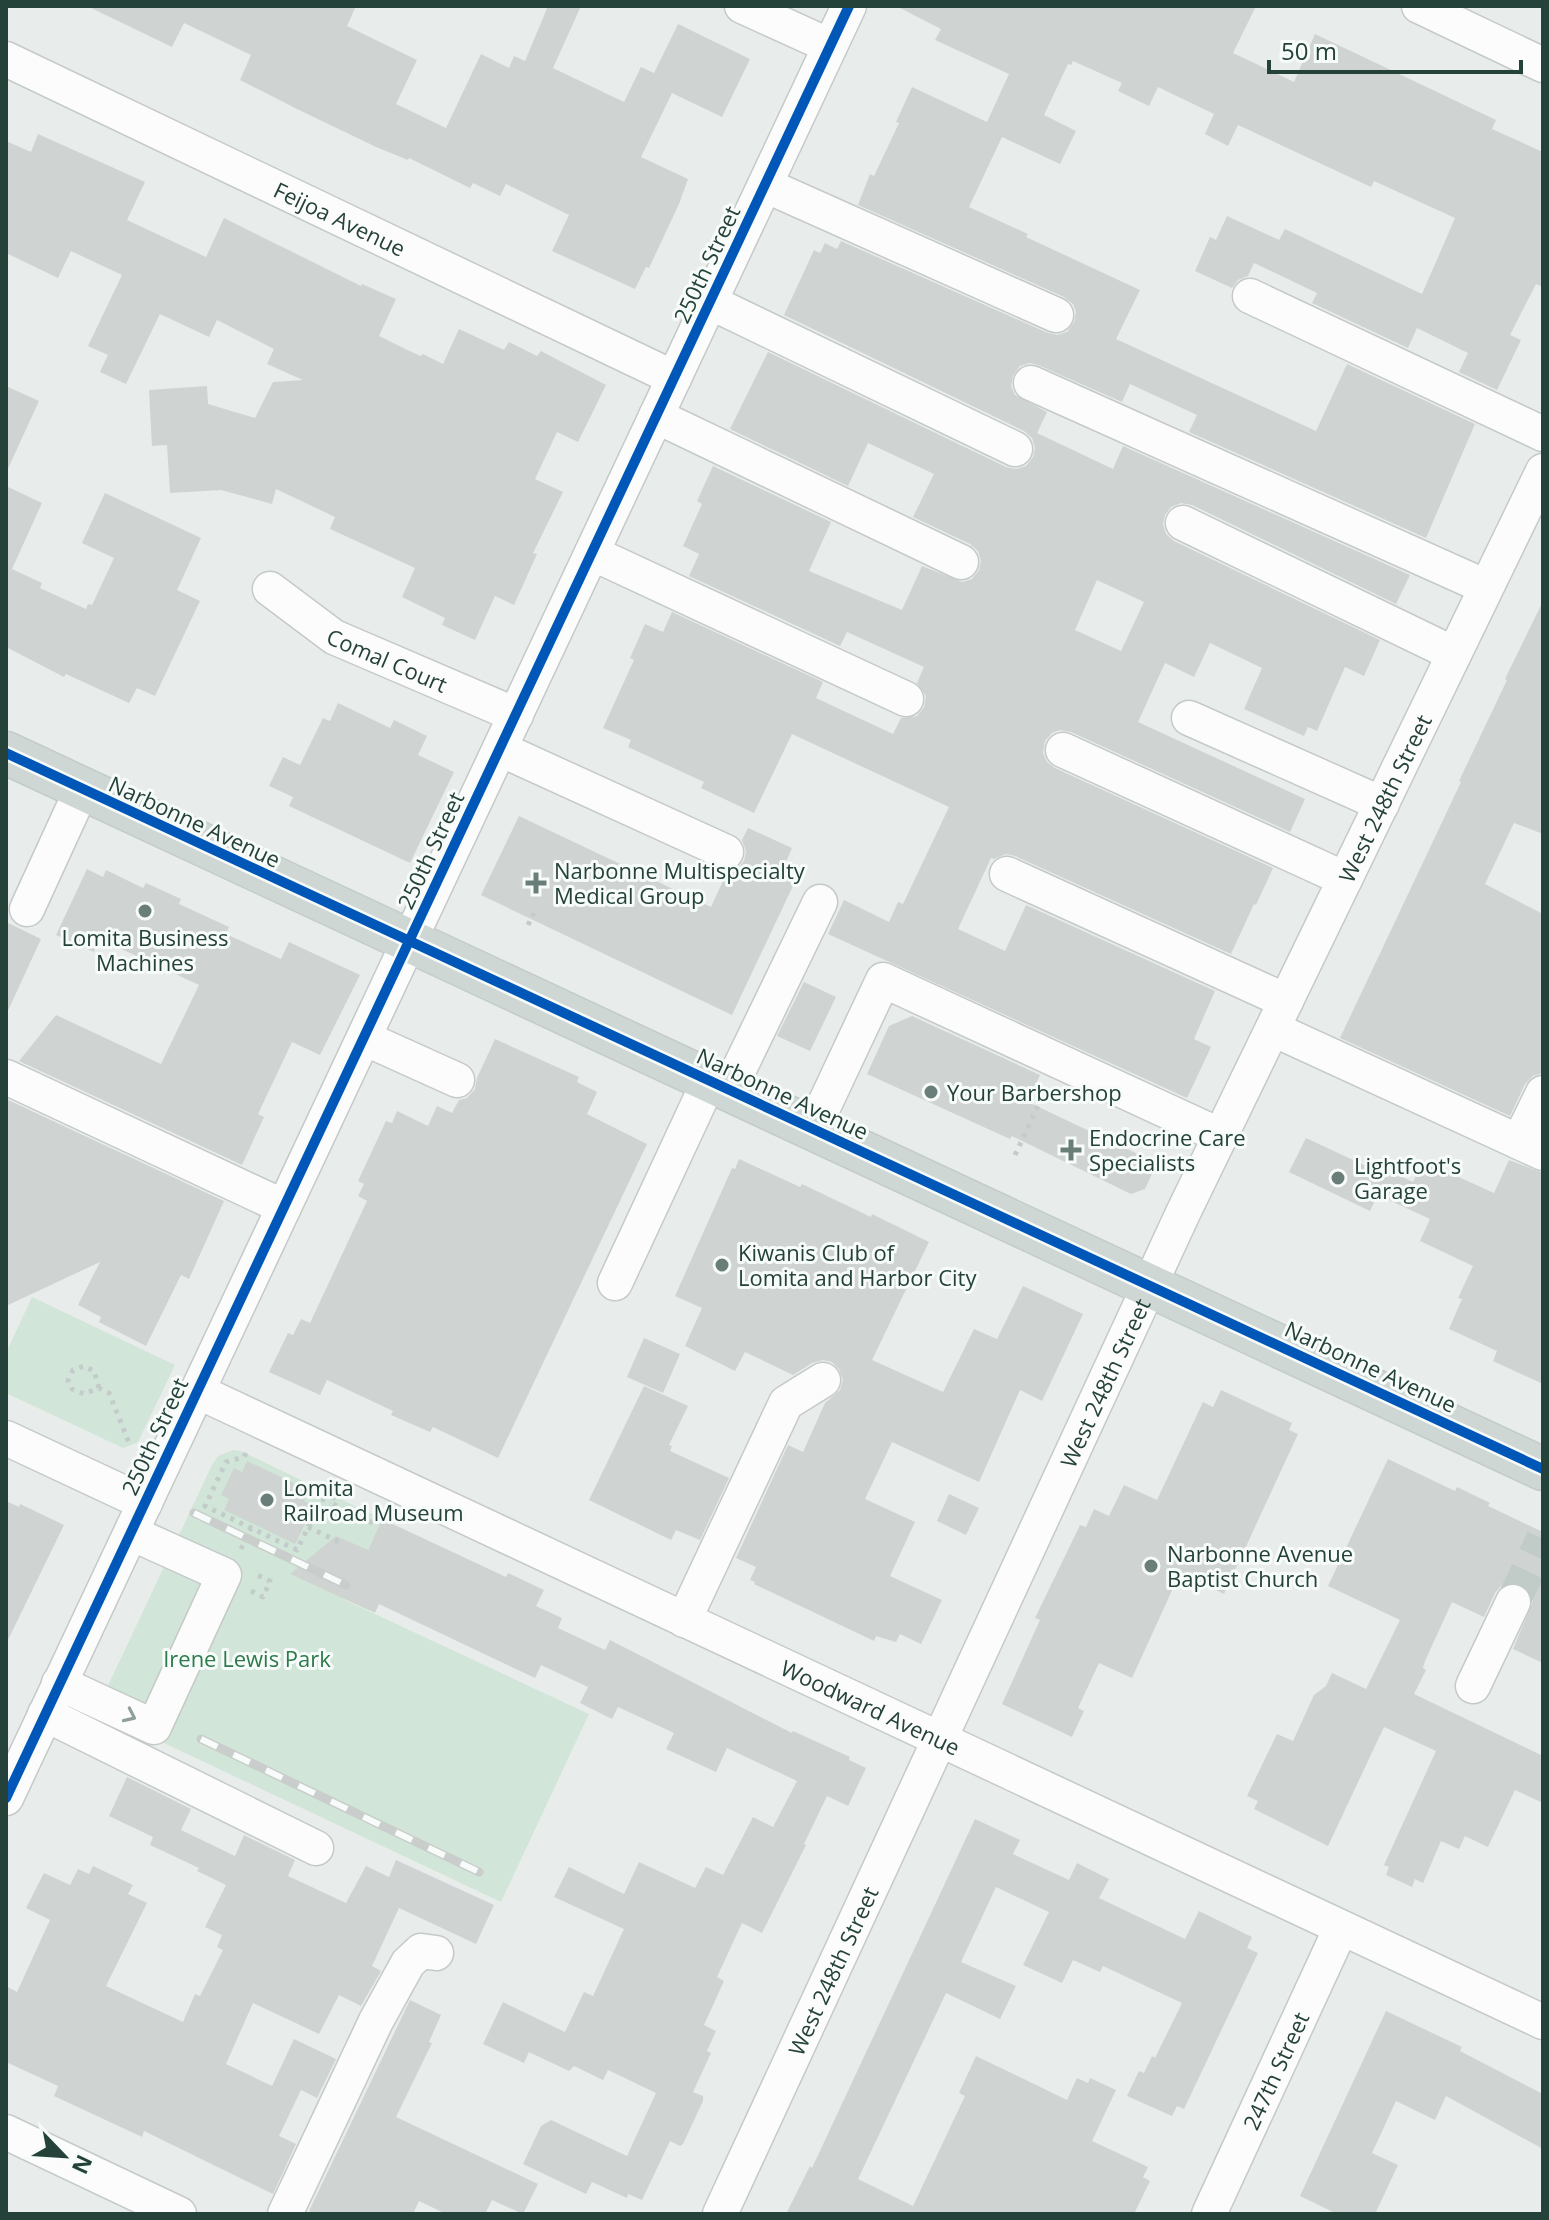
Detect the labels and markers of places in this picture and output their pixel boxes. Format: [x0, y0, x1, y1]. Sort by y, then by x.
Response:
place label: Narbonne Multispecialty Medical Group [554, 855, 806, 910]
marker: Narbonne Multispecialty Medical Group [525, 872, 547, 894]
marker: Lomita Business Machines [136, 902, 154, 920]
place label: Lomita Business Machines [62, 922, 228, 977]
place label: Your Barbershop [947, 1077, 1122, 1107]
marker: Your Barbershop [922, 1083, 940, 1101]
place label: Endocrine Care Specialists [1089, 1122, 1245, 1177]
marker: Endocrine Care Specialists [1060, 1139, 1082, 1161]
place label: Lightfoot's Garage [1354, 1150, 1461, 1205]
marker: Lightfoot's Garage [1329, 1169, 1347, 1187]
place label: Kiwanis Club of Lomita and Harbor City [738, 1237, 977, 1292]
marker: Kiwanis Club of Lomita and Harbor City [713, 1256, 731, 1274]
place label: Lomita Railroad Museum [283, 1472, 464, 1527]
marker: Lomita Railroad Museum [258, 1491, 276, 1509]
place label: Narbonne Avenue Baptist Church [1167, 1538, 1353, 1593]
marker: Narbonne Avenue Baptist Church [1142, 1557, 1160, 1575]

